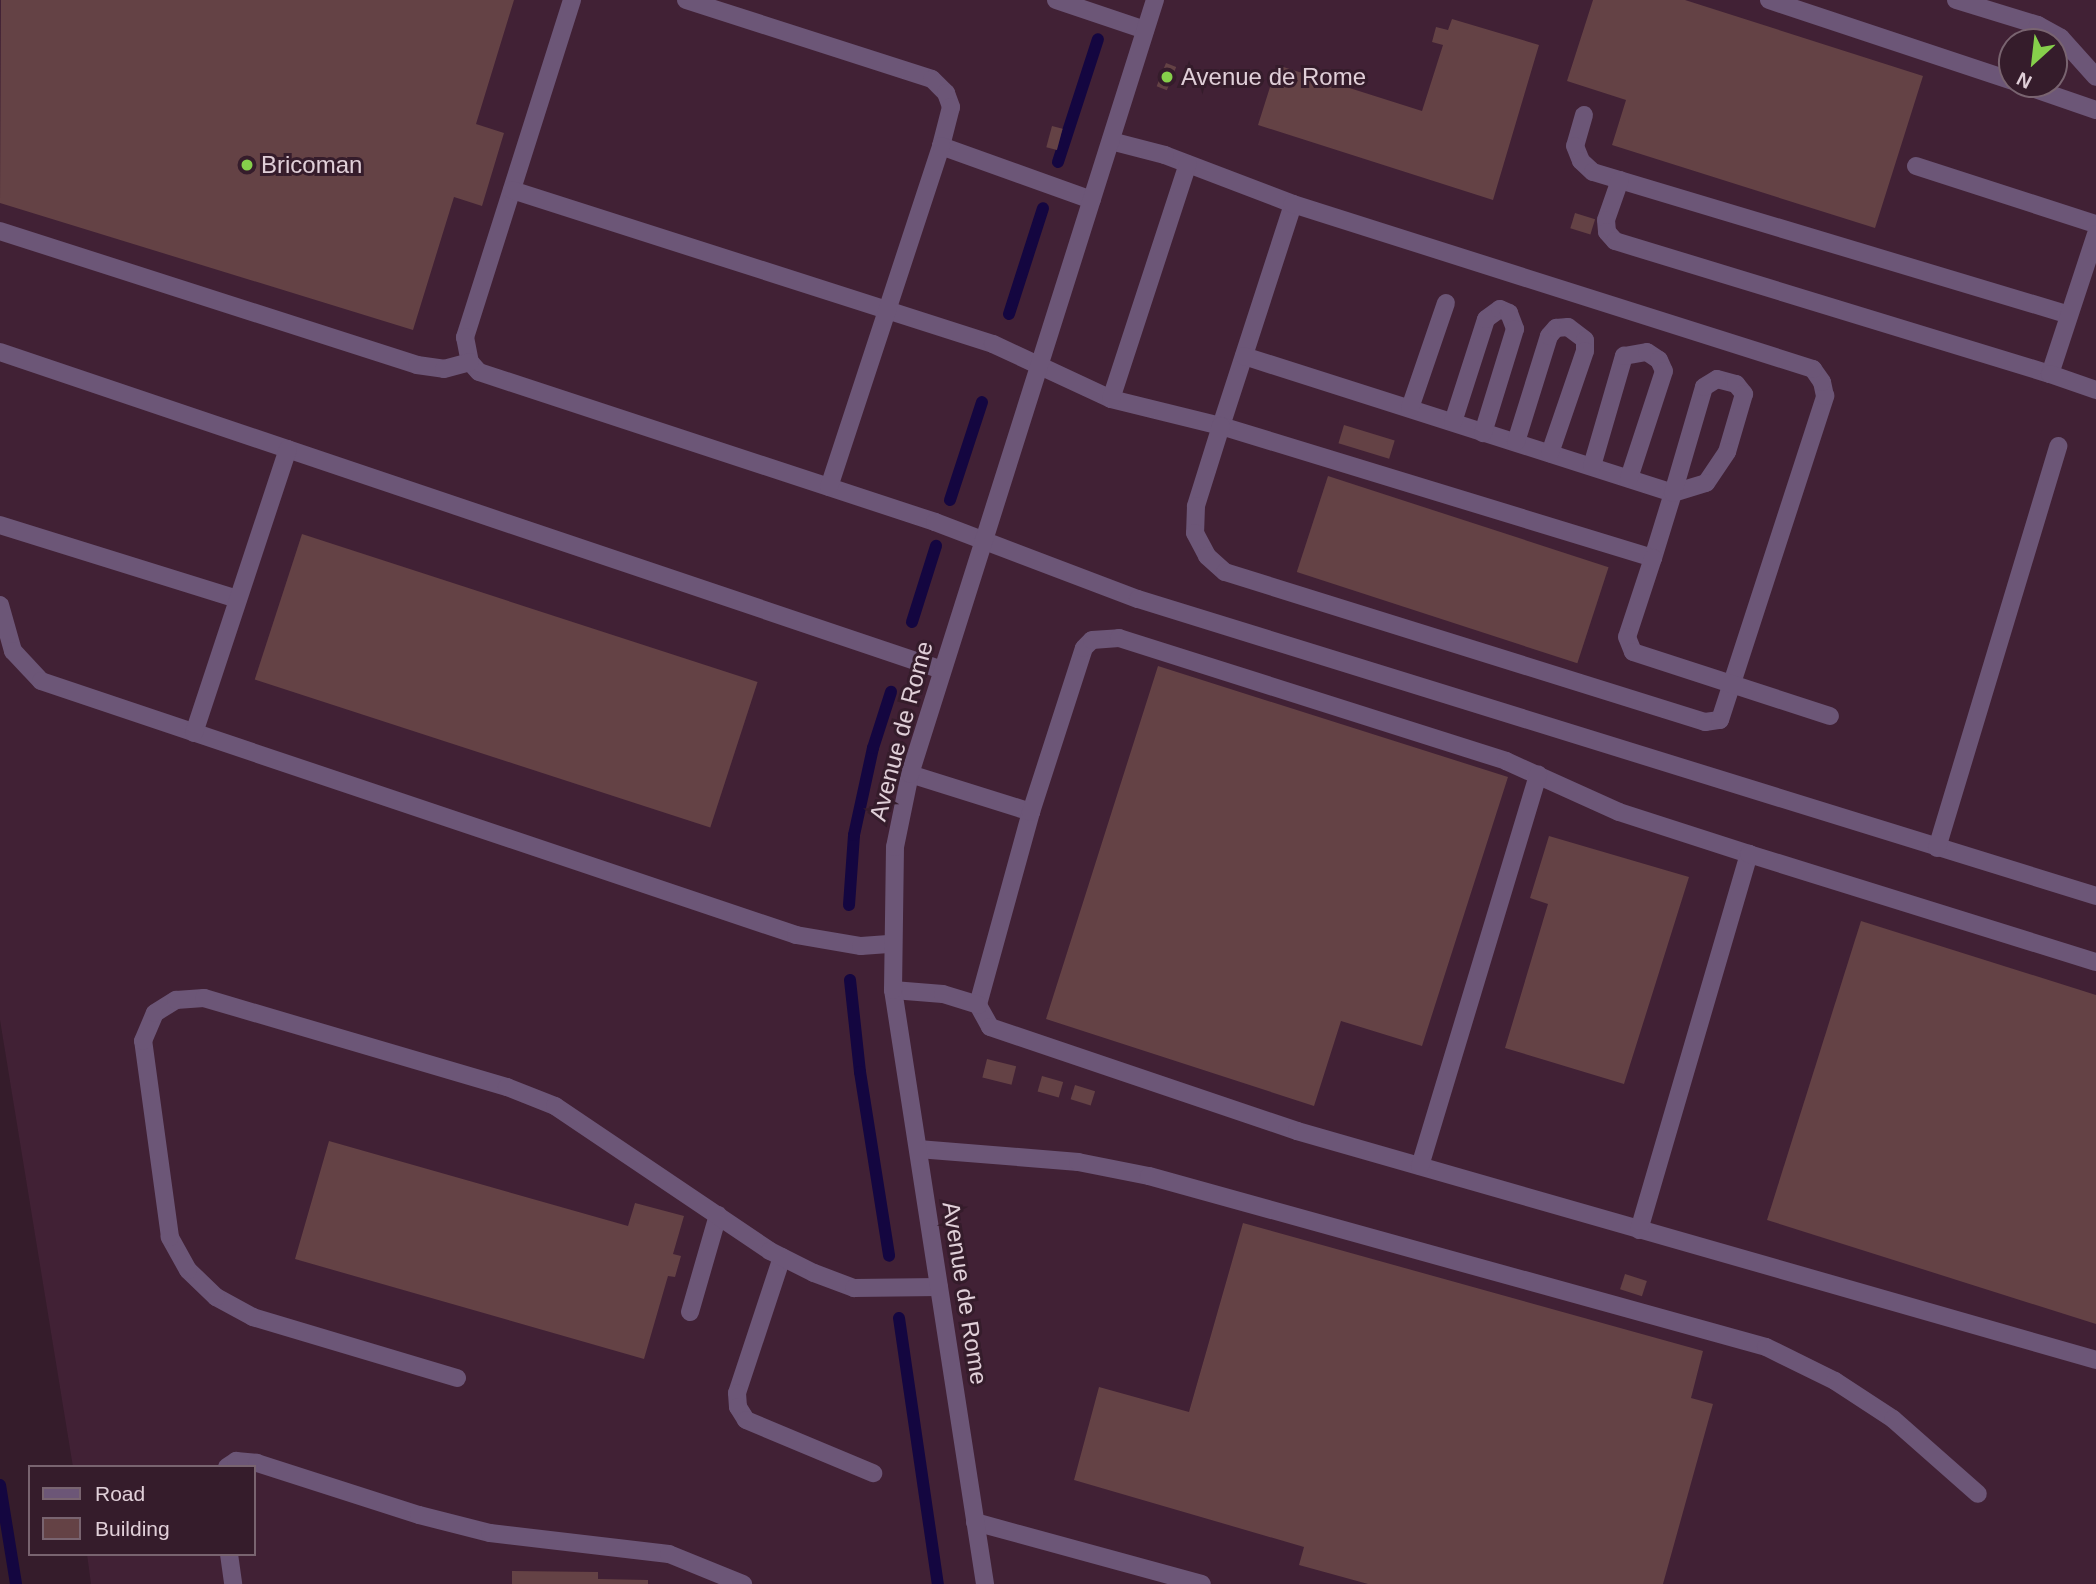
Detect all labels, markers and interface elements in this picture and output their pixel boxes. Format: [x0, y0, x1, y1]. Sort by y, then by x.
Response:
north arrow [1998, 28, 2068, 98]
place label: Avenue de Rome [1181, 63, 1366, 91]
text: N [2013, 68, 2035, 93]
marker: Avenue de Rome [1159, 69, 1175, 85]
place label: Bricoman [261, 151, 362, 179]
marker: Bricoman [239, 157, 255, 173]
street label: Avenue de Rome [863, 638, 939, 824]
street label: Avenue de Rome [936, 1199, 994, 1387]
legend [28, 1465, 256, 1556]
text: Road [95, 1482, 145, 1505]
text: Building [95, 1517, 170, 1540]

